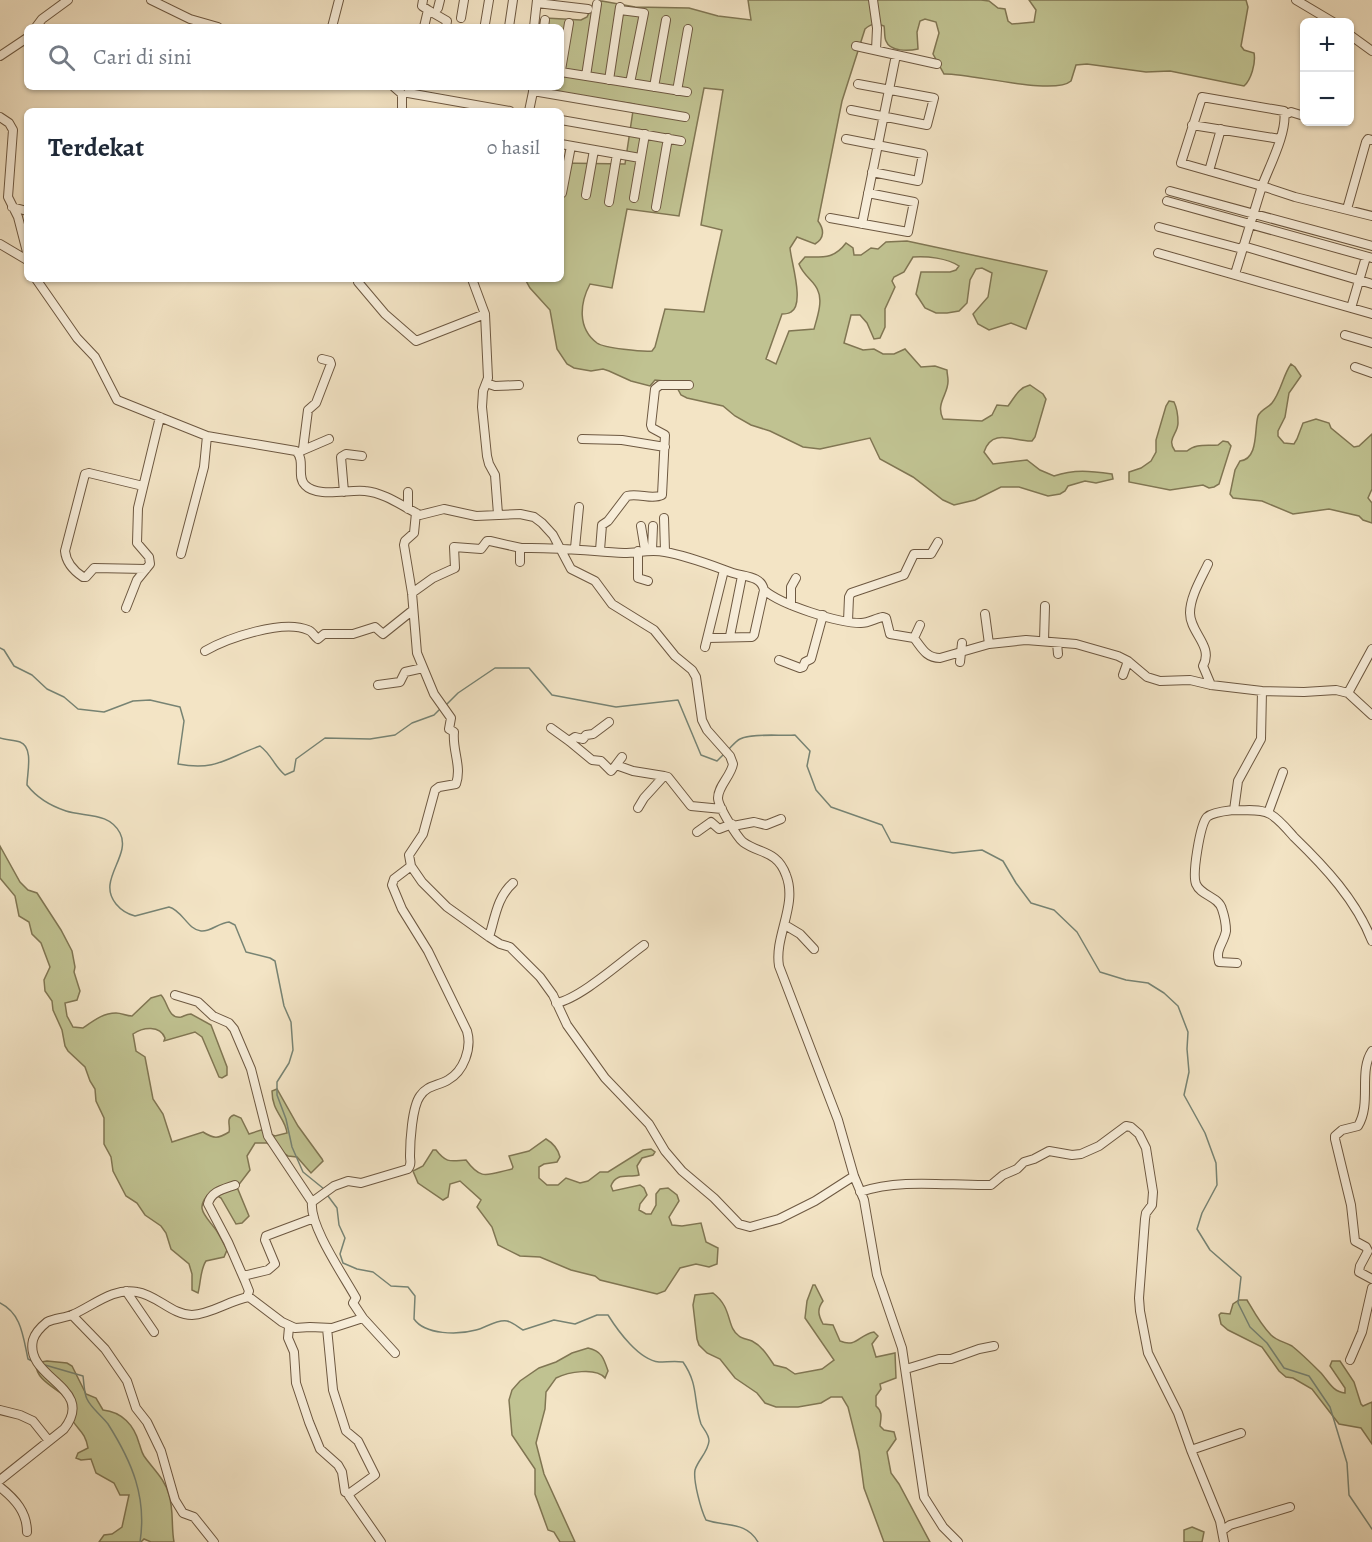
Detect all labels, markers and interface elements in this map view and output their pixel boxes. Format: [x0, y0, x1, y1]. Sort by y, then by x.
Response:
map controls [1300, 18, 1354, 126]
button: + [1300, 18, 1354, 72]
search box [24, 24, 564, 90]
icon: search [45, 41, 78, 74]
text: Cari di sini [93, 42, 192, 72]
button: − [1300, 72, 1354, 126]
text: Terdekat [48, 130, 144, 165]
text: 0 hasil [487, 134, 540, 161]

